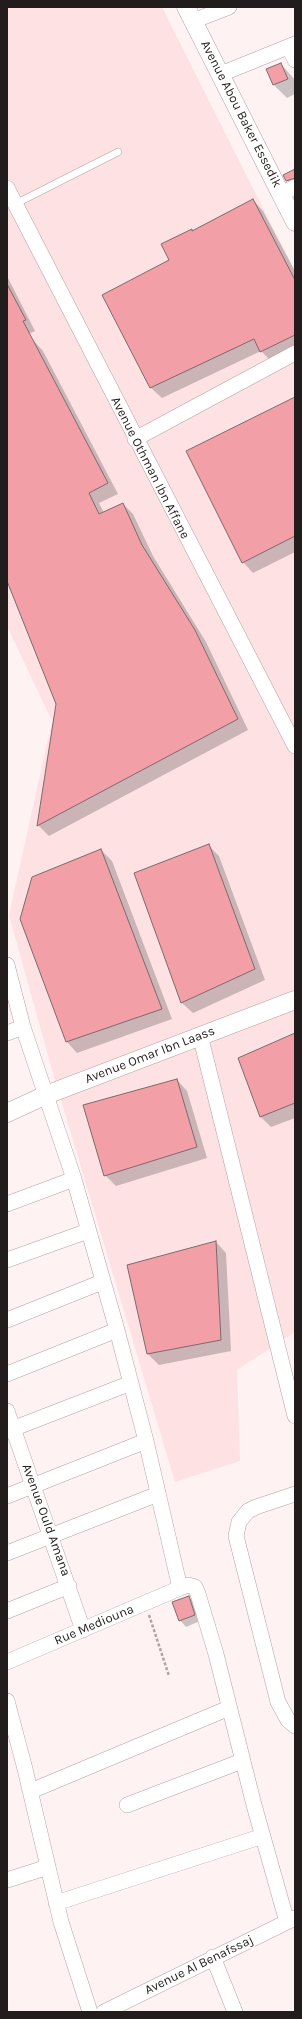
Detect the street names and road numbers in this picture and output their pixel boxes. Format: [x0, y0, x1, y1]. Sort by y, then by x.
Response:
street label: Avenue Abou Baker Essedik [197, 38, 285, 190]
street label: Avenue Othman Ibn Affane [107, 394, 193, 542]
street label: Avenue Omar Ibn Laass [83, 1023, 217, 1087]
street label: Avenue Ould Amana [18, 1462, 74, 1578]
street label: Rue Mediouna [52, 1601, 136, 1649]
street label: Avenue Al Benafssaj [142, 1932, 256, 1998]

